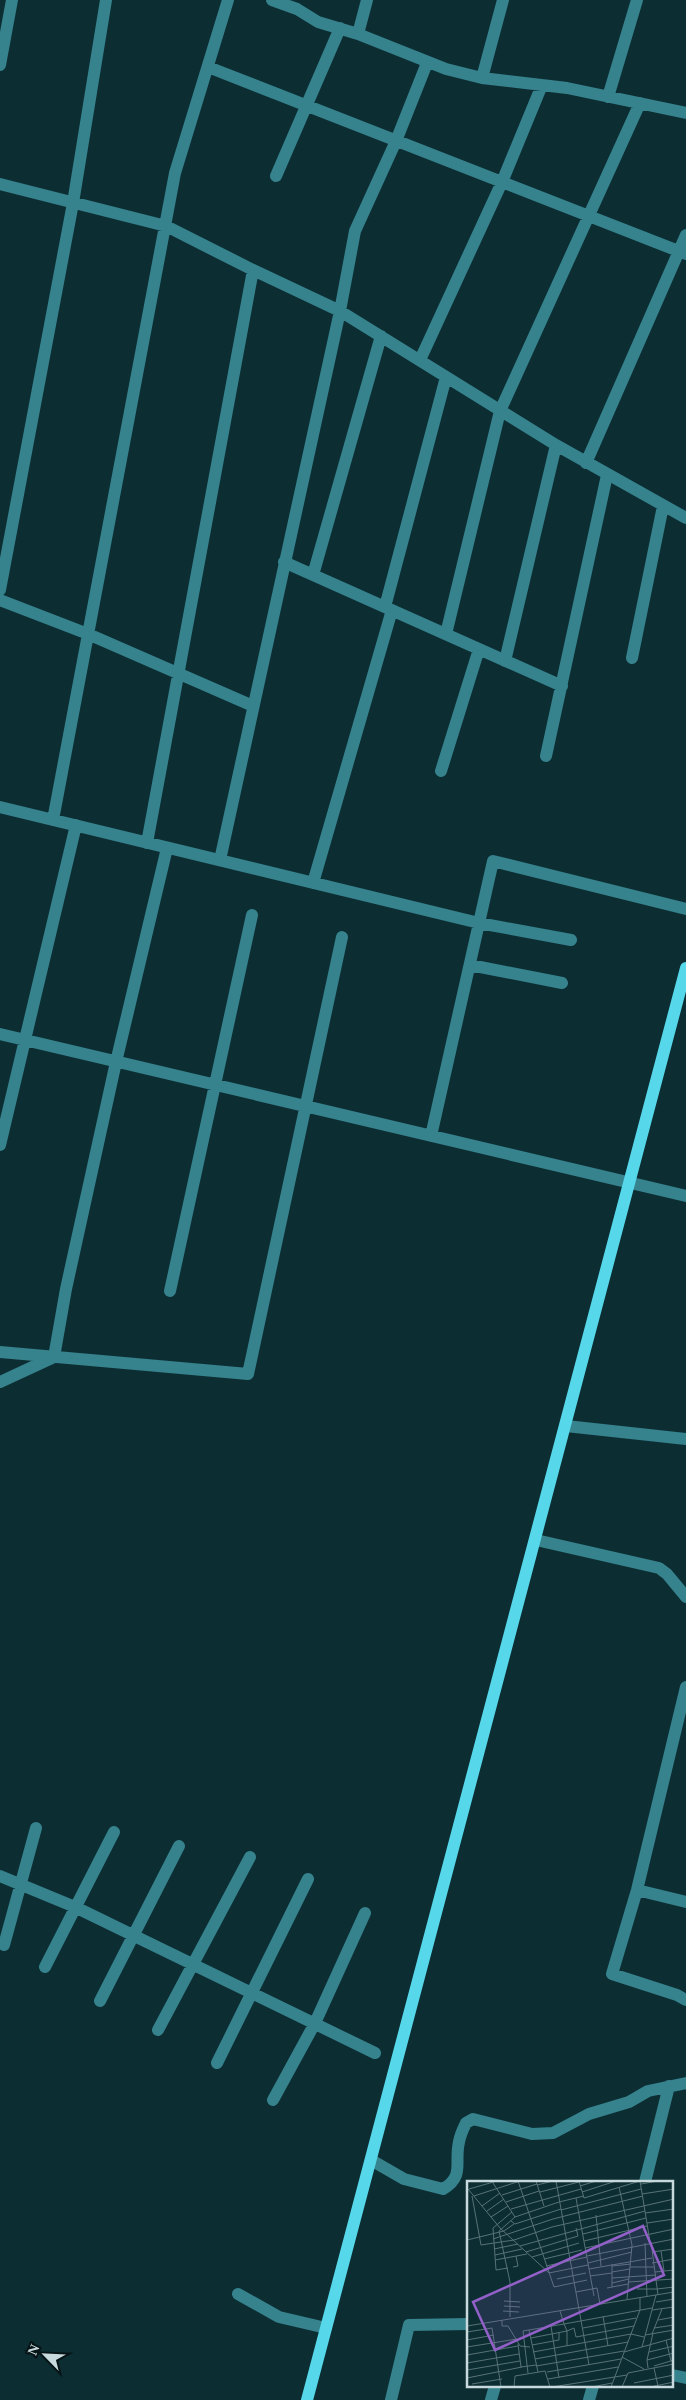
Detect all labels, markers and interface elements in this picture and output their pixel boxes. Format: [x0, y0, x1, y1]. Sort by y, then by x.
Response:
inset map [467, 2181, 674, 2388]
north arrow [20, 2330, 70, 2380]
text: N [25, 2342, 42, 2358]

